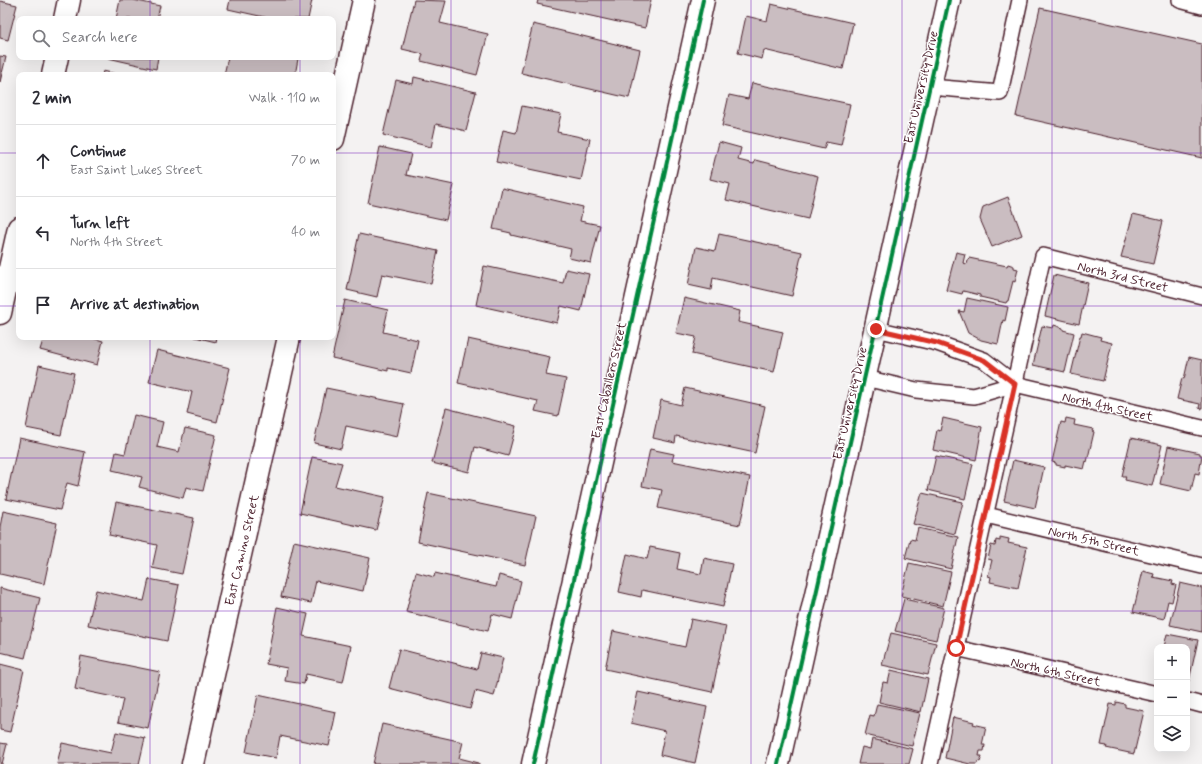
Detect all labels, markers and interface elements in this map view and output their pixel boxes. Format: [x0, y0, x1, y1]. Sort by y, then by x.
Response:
search box [16, 16, 336, 60]
icon: search [30, 27, 52, 49]
text: Search here [62, 28, 138, 48]
street label: East University Drive [900, 29, 943, 145]
text: 2 min [32, 87, 72, 109]
text: Walk · 110 m [249, 90, 320, 107]
text: Continue [70, 142, 126, 162]
icon: ahead [32, 150, 54, 172]
text: 70 m [291, 152, 320, 169]
text: East Saint Lukes Street [70, 162, 203, 179]
text: Turn left [70, 214, 130, 234]
icon: left [32, 222, 54, 244]
text: 40 m [291, 224, 320, 241]
text: North 4th Street [70, 234, 163, 251]
street label: North 3rd Street [1076, 258, 1170, 297]
icon: arrive [32, 294, 54, 316]
text: Arrive at destination [70, 295, 199, 315]
street label: East Caballero Street [588, 320, 631, 440]
route end [867, 320, 885, 338]
street label: East University Drive [829, 345, 872, 461]
street label: North 4th Street [1060, 389, 1155, 426]
street label: East Camino Street [221, 493, 264, 607]
street label: North 5th Street [1046, 523, 1141, 560]
route start [947, 639, 965, 657]
map controls [1154, 644, 1190, 752]
button: + [1154, 644, 1190, 680]
street label: North 6th Street [1009, 654, 1103, 691]
button: − [1154, 680, 1190, 716]
button: layers [1154, 716, 1190, 752]

